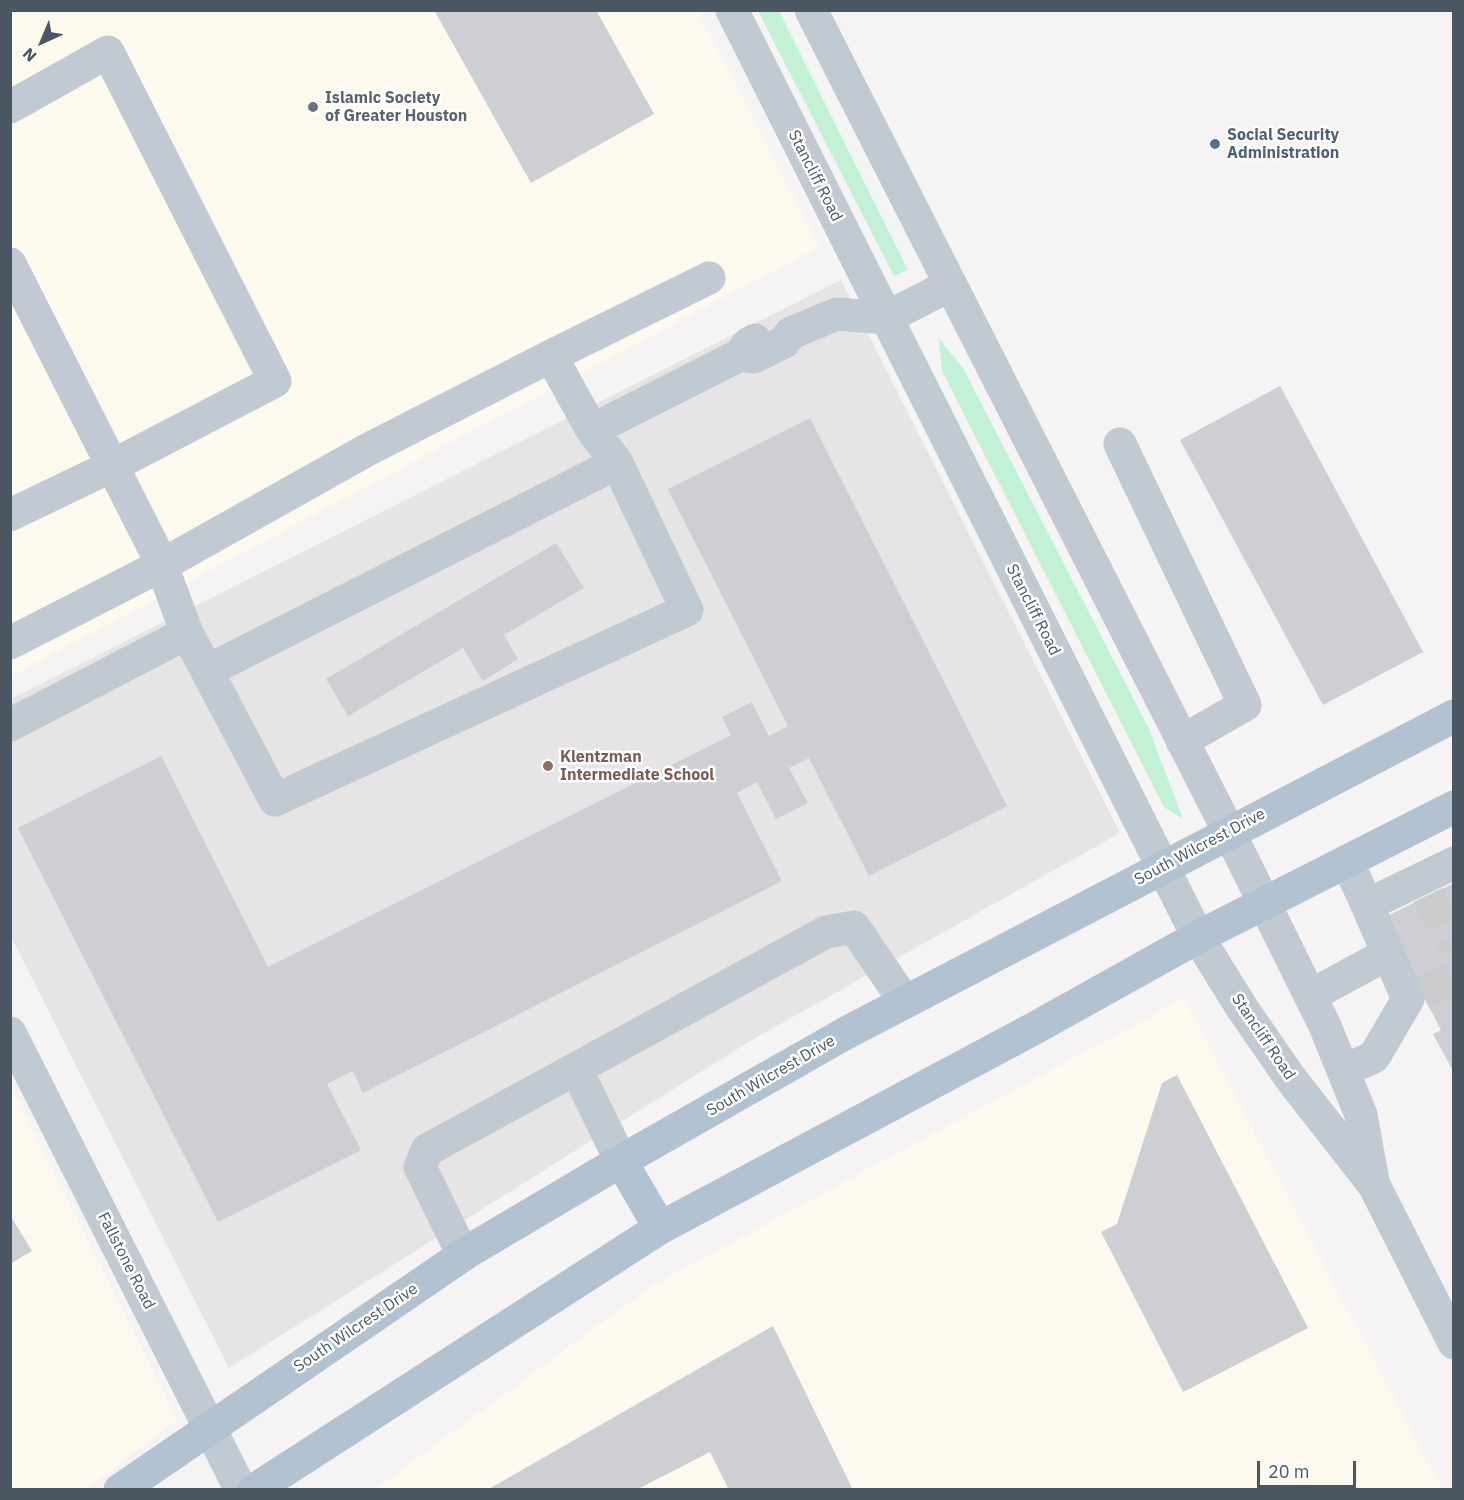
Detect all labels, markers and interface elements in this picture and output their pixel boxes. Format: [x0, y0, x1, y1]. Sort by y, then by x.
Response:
north arrow [12, 12, 72, 72]
text: N [18, 44, 41, 66]
place label: Islamic Society of Greater Houston [325, 88, 467, 126]
marker: Islamic Society of Greater Houston [306, 100, 320, 114]
place label: Social Security Administration [1227, 125, 1339, 163]
street label: Stancliff Road [784, 127, 846, 225]
marker: Social Security Administration [1208, 137, 1222, 151]
street label: Stancliff Road [1002, 561, 1064, 659]
place label: Klentzman Intermediate School [560, 747, 714, 785]
marker: Klentzman Intermediate School [541, 759, 555, 773]
street label: South Wilcrest Drive [1131, 804, 1269, 890]
street label: Stancliff Road [1227, 990, 1299, 1084]
street label: South Wilcrest Drive [703, 1031, 839, 1121]
street label: Fallstone Road [93, 1209, 159, 1313]
street label: South Wilcrest Drive [290, 1279, 422, 1377]
scale bar [1260, 1449, 1359, 1487]
text: 20 m [1268, 1460, 1310, 1483]

